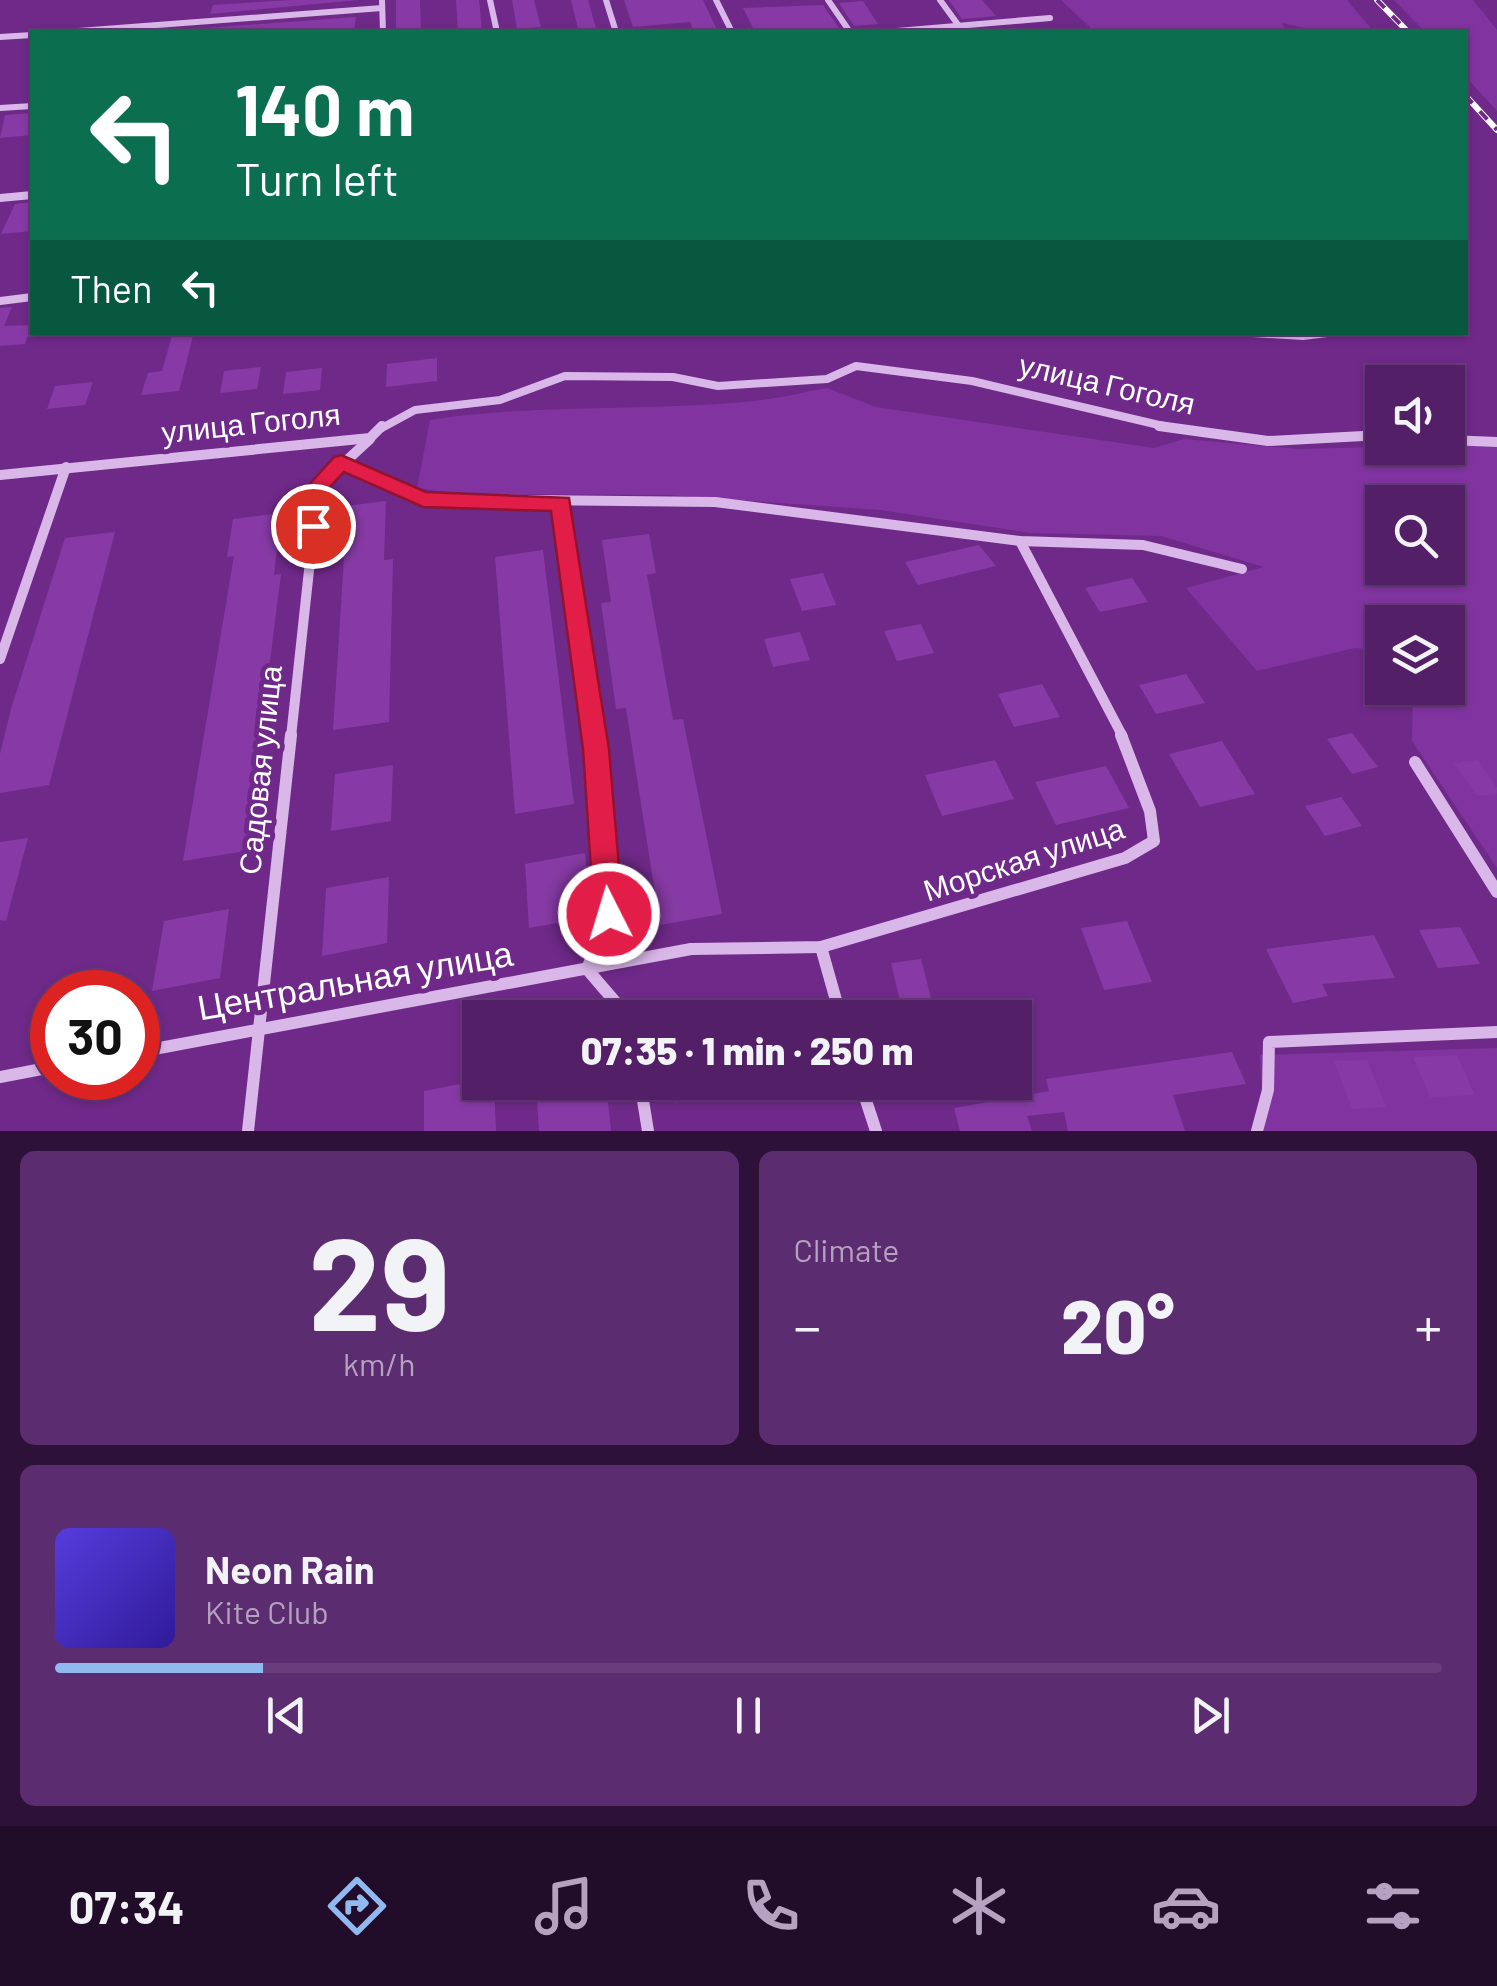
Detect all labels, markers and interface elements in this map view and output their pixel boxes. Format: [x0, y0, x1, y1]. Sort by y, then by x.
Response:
text: 140 m [235, 66, 414, 150]
icon: left [70, 70, 200, 200]
text: Turn left [235, 151, 399, 205]
icon: left [173, 260, 228, 315]
text: Then [70, 265, 153, 311]
street label: улица Гоголя [1016, 345, 1199, 421]
map controls [1365, 365, 1465, 705]
button: sound [1365, 365, 1465, 465]
street label: улица Гоголя [160, 395, 342, 449]
pin [271, 484, 356, 569]
button: search [1365, 485, 1465, 585]
icon: arrive [286, 499, 341, 554]
button: layers [1365, 605, 1465, 705]
street label: Садовая улица [230, 663, 288, 876]
street label: Морская улица [918, 809, 1129, 907]
position arrow [557, 862, 661, 966]
street label: Центральная улица [194, 931, 516, 1027]
speed limit sign: 30 [30, 970, 160, 1100]
text: 07:35 · 1 min · 250 m [581, 1027, 913, 1073]
text: 29 [308, 1201, 450, 1357]
text: Climate [794, 1230, 899, 1268]
text: 20° [1061, 1279, 1174, 1369]
text: − [794, 1292, 821, 1358]
text: + [1414, 1292, 1442, 1358]
text: km/h [343, 1344, 415, 1382]
text: Neon Rain [205, 1546, 374, 1592]
text: Kite Club [205, 1592, 329, 1630]
icon: previous [259, 1688, 314, 1743]
icon: pause [721, 1688, 776, 1743]
icon: next [1183, 1688, 1238, 1743]
icon: directions [322, 1871, 392, 1941]
icon: music [529, 1871, 599, 1941]
icon: phone [736, 1871, 806, 1941]
icon: climate [944, 1871, 1014, 1941]
icon: car [1151, 1871, 1221, 1941]
icon: filters [1358, 1871, 1428, 1941]
text: 07:34 [69, 1879, 185, 1933]

